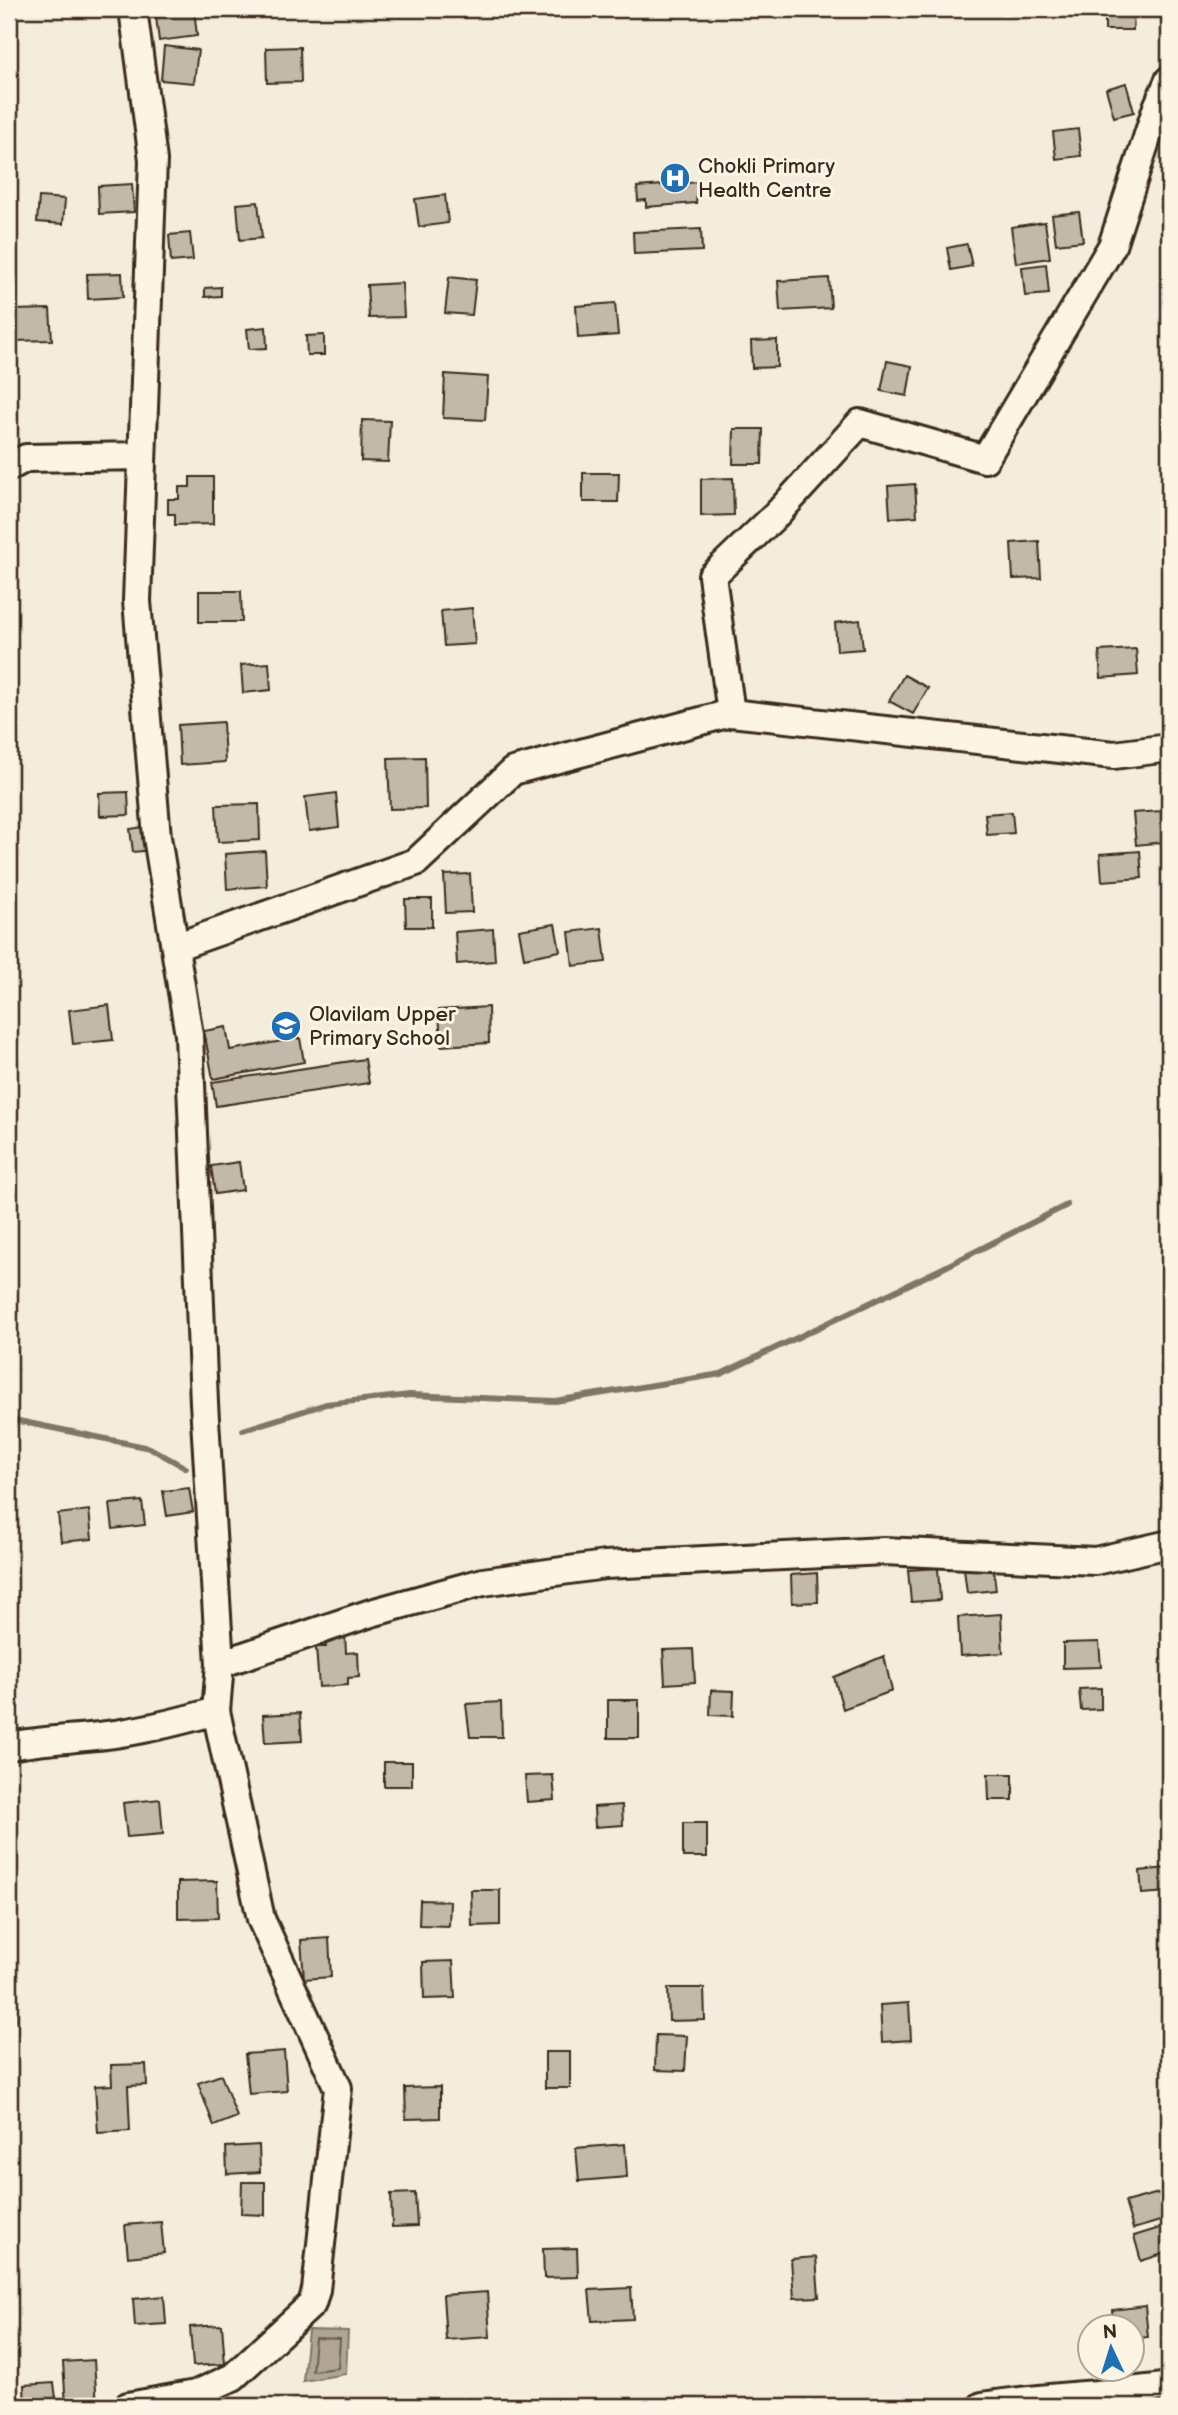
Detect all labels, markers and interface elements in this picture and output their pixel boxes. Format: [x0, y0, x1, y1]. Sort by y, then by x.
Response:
place label: Chokli Primary Health Centre [698, 154, 836, 203]
hospital icon: Chokli Primary Health Centre [658, 161, 692, 195]
place label: Olavilam Upper Primary School [309, 1002, 456, 1051]
school or university icon: Olavilam Upper Primary School [269, 1009, 303, 1043]
north arrow [1076, 2314, 1146, 2384]
text: N [1102, 2321, 1118, 2345]

